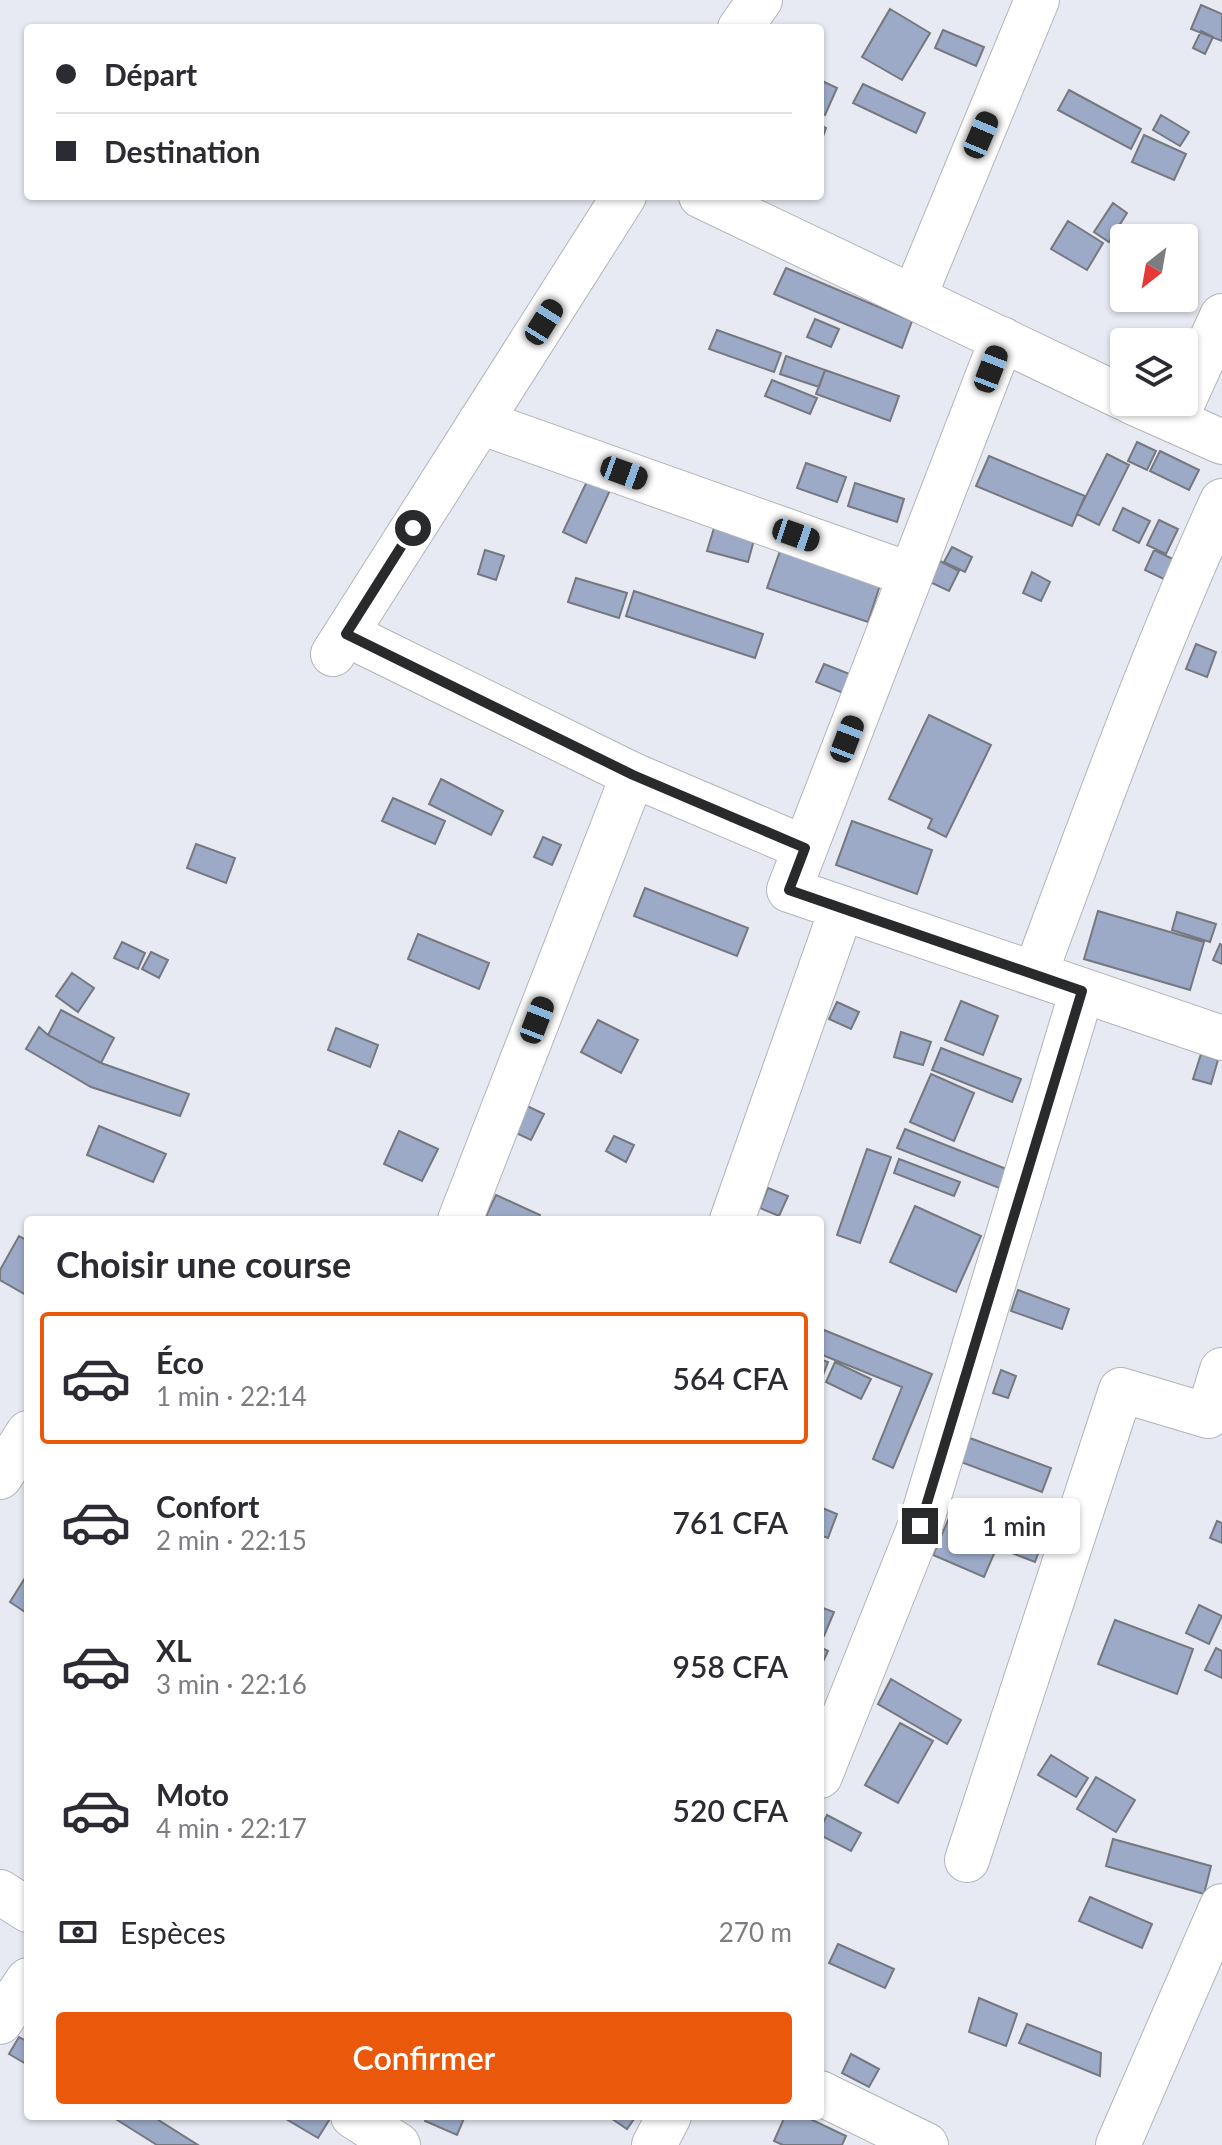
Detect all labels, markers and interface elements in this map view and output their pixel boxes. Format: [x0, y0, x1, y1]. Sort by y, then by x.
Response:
text: Départ [104, 56, 197, 92]
car [961, 108, 1001, 162]
text: Destination [104, 133, 261, 169]
north arrow [1110, 224, 1198, 312]
map controls [1110, 224, 1198, 416]
car [521, 295, 567, 349]
button: layers [1110, 328, 1198, 416]
car [971, 342, 1011, 396]
car [597, 454, 651, 492]
route start [395, 510, 431, 546]
car [769, 516, 823, 554]
car [827, 712, 867, 766]
car [517, 993, 557, 1047]
text: Choisir une course [56, 1242, 351, 1286]
icon: car [60, 1342, 132, 1414]
text: Éco [156, 1344, 204, 1380]
text: 564 CFA [673, 1360, 788, 1396]
text: 1 min · 22:14 [156, 1380, 307, 1412]
icon: car [60, 1486, 132, 1558]
text: Confort [156, 1488, 259, 1524]
callout: 1 min [948, 1498, 1080, 1554]
text: 761 CFA [673, 1504, 788, 1540]
route end [902, 1508, 938, 1544]
text: 1 min [982, 1510, 1046, 1542]
text: 2 min · 22:15 [156, 1524, 307, 1556]
icon: car [60, 1630, 132, 1702]
text: XL [156, 1632, 192, 1668]
text: 958 CFA [673, 1648, 788, 1684]
text: 3 min · 22:16 [156, 1668, 307, 1700]
icon: car [60, 1774, 132, 1846]
text: Moto [156, 1776, 229, 1812]
text: 520 CFA [673, 1792, 788, 1828]
text: 4 min · 22:17 [156, 1812, 307, 1844]
icon: cash [56, 1910, 100, 1954]
text: Espèces [120, 1914, 226, 1950]
text: 270 m [719, 1916, 792, 1948]
button: Confirmer [56, 2012, 792, 2104]

